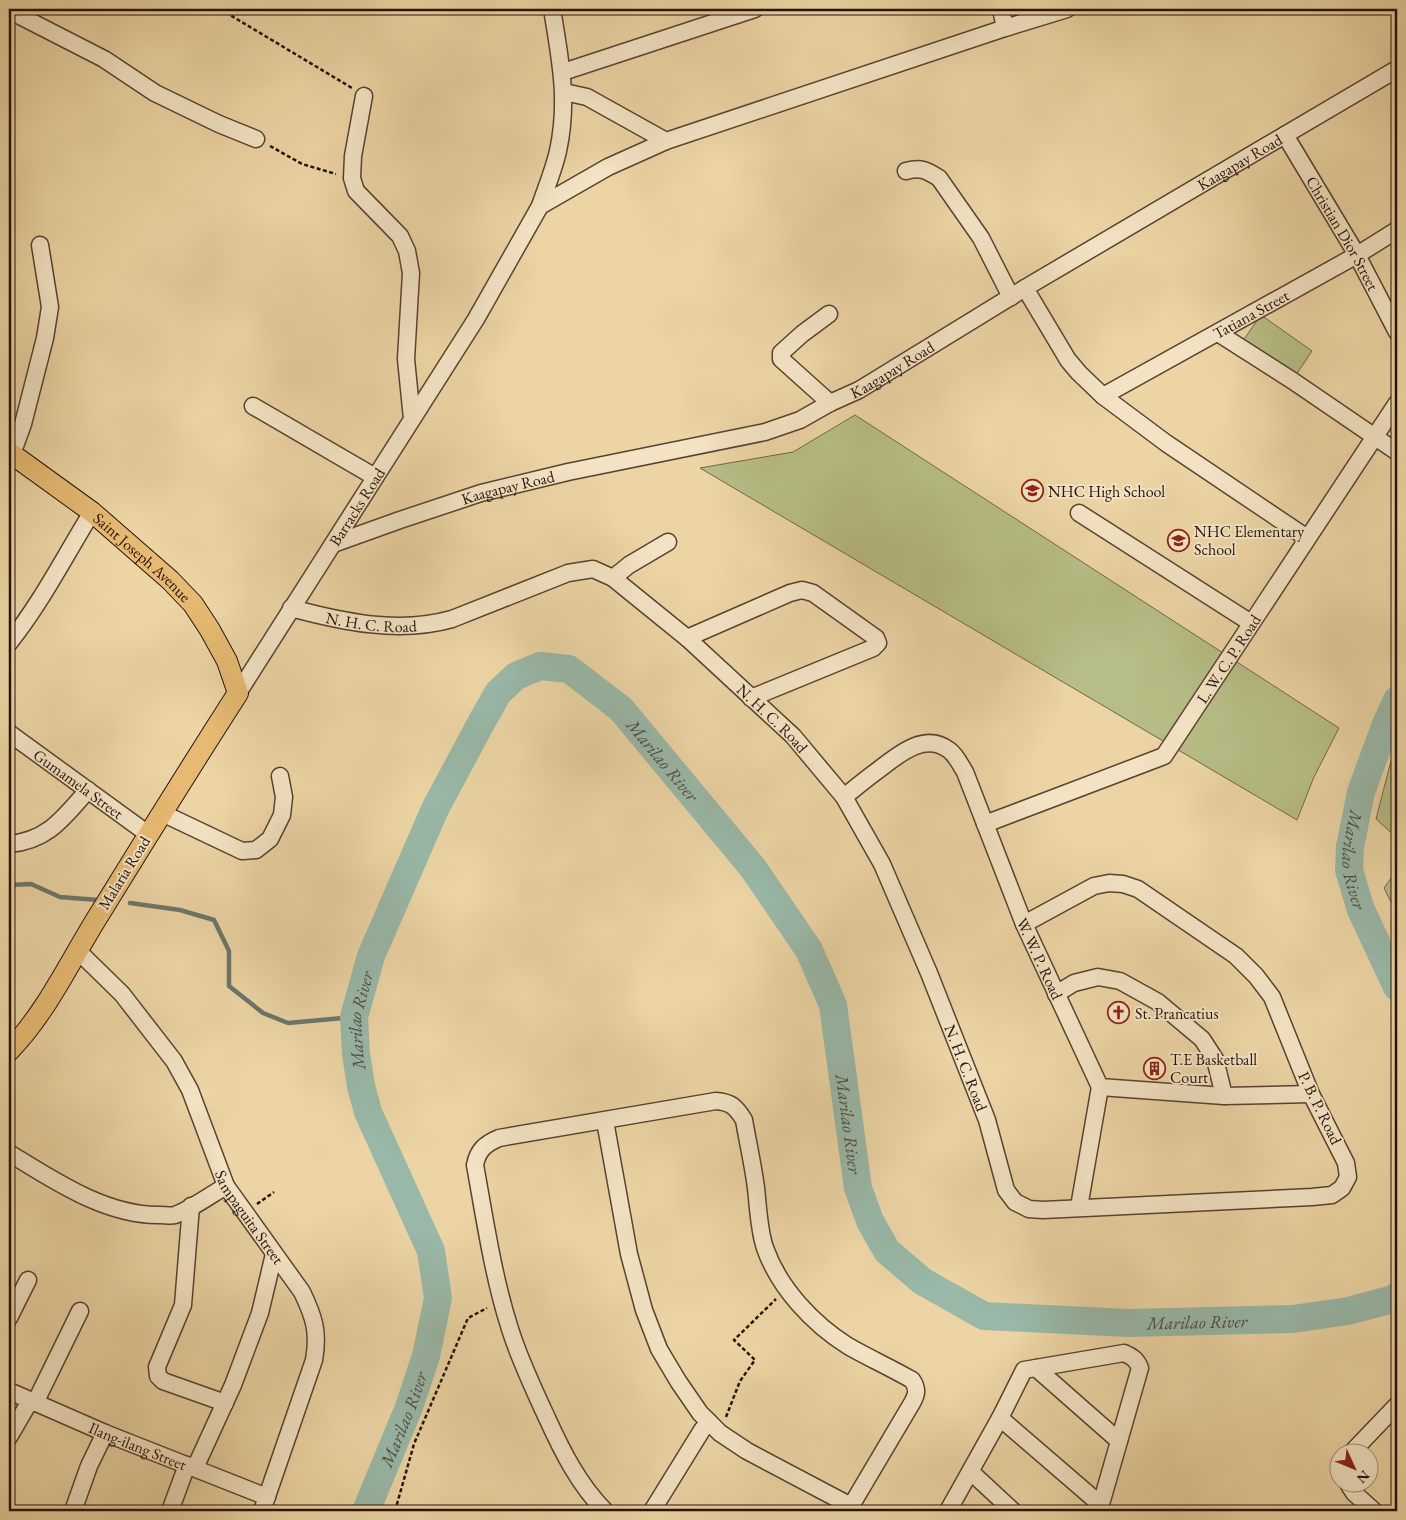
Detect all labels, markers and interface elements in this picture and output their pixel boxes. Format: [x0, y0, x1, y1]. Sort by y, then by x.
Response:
street label: Kaagapay Road [1193, 128, 1286, 195]
street label: Christian Dior Street [1302, 172, 1384, 294]
street label: Tatiana Street [1209, 284, 1293, 344]
street label: Kaagapay Road [847, 335, 939, 403]
street label: Barracks Road [324, 463, 390, 550]
street label: Kaagapay Road [459, 465, 557, 509]
school or university icon: NHC High School [1020, 479, 1044, 503]
place label: NHC High School [1048, 481, 1165, 502]
street label: Saint Joseph Avenue [89, 508, 196, 606]
place label: NHC Elementary School [1194, 521, 1305, 560]
school or university icon: NHC Elementary School [1166, 528, 1190, 552]
street label: N. H. C. Road [324, 607, 418, 636]
street label: L. W. C. P. Road [1191, 609, 1266, 707]
street label: N. H. C. Road [733, 679, 814, 758]
water label: Marilao River [621, 713, 705, 807]
street label: Gumamela Street [29, 744, 128, 823]
water label: Marilao River [1338, 807, 1372, 913]
street label: Malaria Road [93, 831, 155, 914]
street label: W. W. P. Road [1012, 914, 1069, 1004]
water label: Marilao River [343, 967, 378, 1073]
church icon: St. Prancatius [1107, 1001, 1131, 1025]
place label: St. Prancatius [1135, 1003, 1219, 1024]
street label: N. H. C. Road [940, 1021, 993, 1115]
place label: T.E Basketball Court [1170, 1049, 1257, 1088]
building icon: T.E Basketball Court [1142, 1056, 1166, 1080]
street label: P. B. P. Road [1293, 1068, 1347, 1149]
water label: Marilao River [831, 1071, 868, 1176]
street label: Sampaguita Street [210, 1167, 289, 1268]
water label: Marilao River [1146, 1309, 1249, 1334]
water label: Marilao River [374, 1367, 432, 1471]
street label: Ilang-ilang Street [86, 1417, 190, 1475]
north arrow [1328, 1442, 1378, 1492]
text: N [1352, 1467, 1374, 1488]

